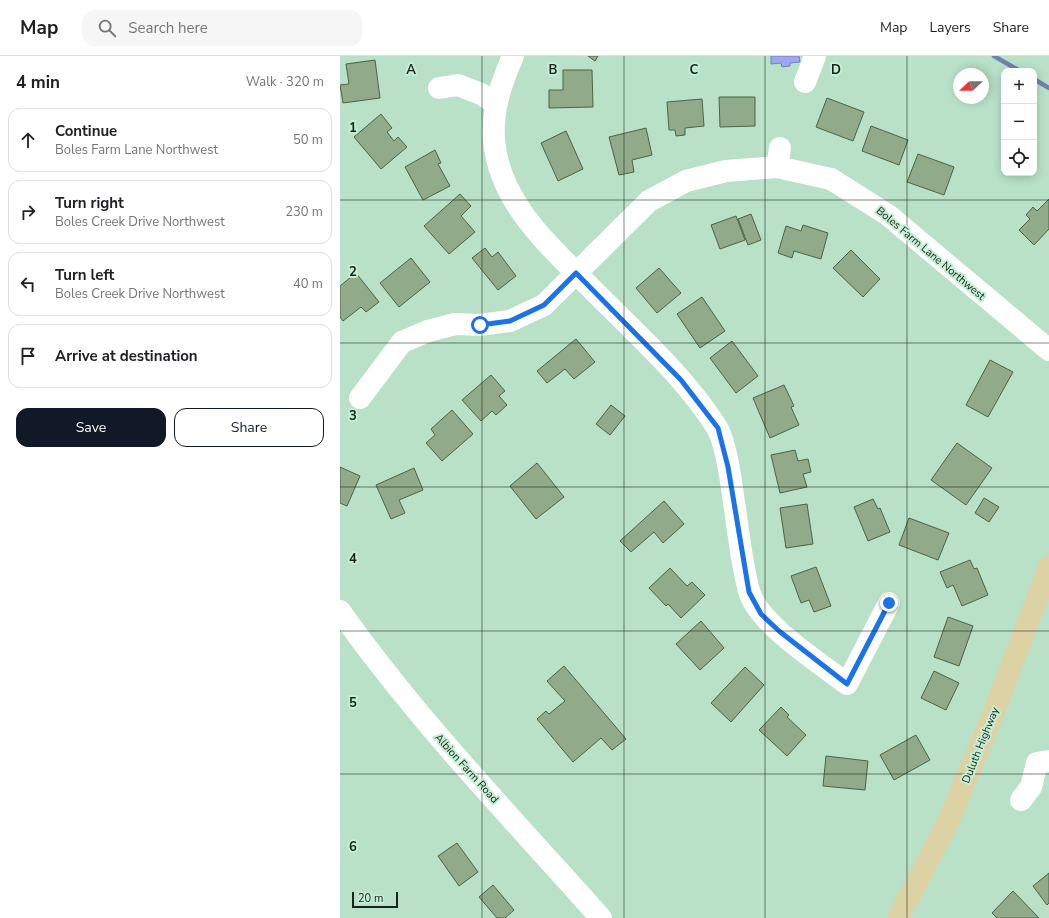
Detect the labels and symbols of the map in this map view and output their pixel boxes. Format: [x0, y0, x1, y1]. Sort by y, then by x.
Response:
text: A [406, 61, 416, 79]
text: B [549, 61, 558, 79]
text: C [690, 61, 699, 79]
text: D [831, 61, 841, 79]
north arrow [953, 68, 989, 104]
text: 1 [349, 119, 357, 137]
street label: Boles Farm Lane Northwest [873, 203, 988, 304]
text: 2 [349, 263, 357, 281]
route start [471, 316, 489, 334]
text: 3 [349, 407, 357, 425]
text: 4 [349, 550, 357, 568]
route end [880, 594, 898, 612]
text: 5 [349, 694, 357, 712]
street label: Duluth Highway [958, 705, 1003, 785]
street label: Albion Farm Road [431, 730, 502, 806]
text: 6 [349, 838, 357, 856]
scale bar [352, 890, 398, 909]

